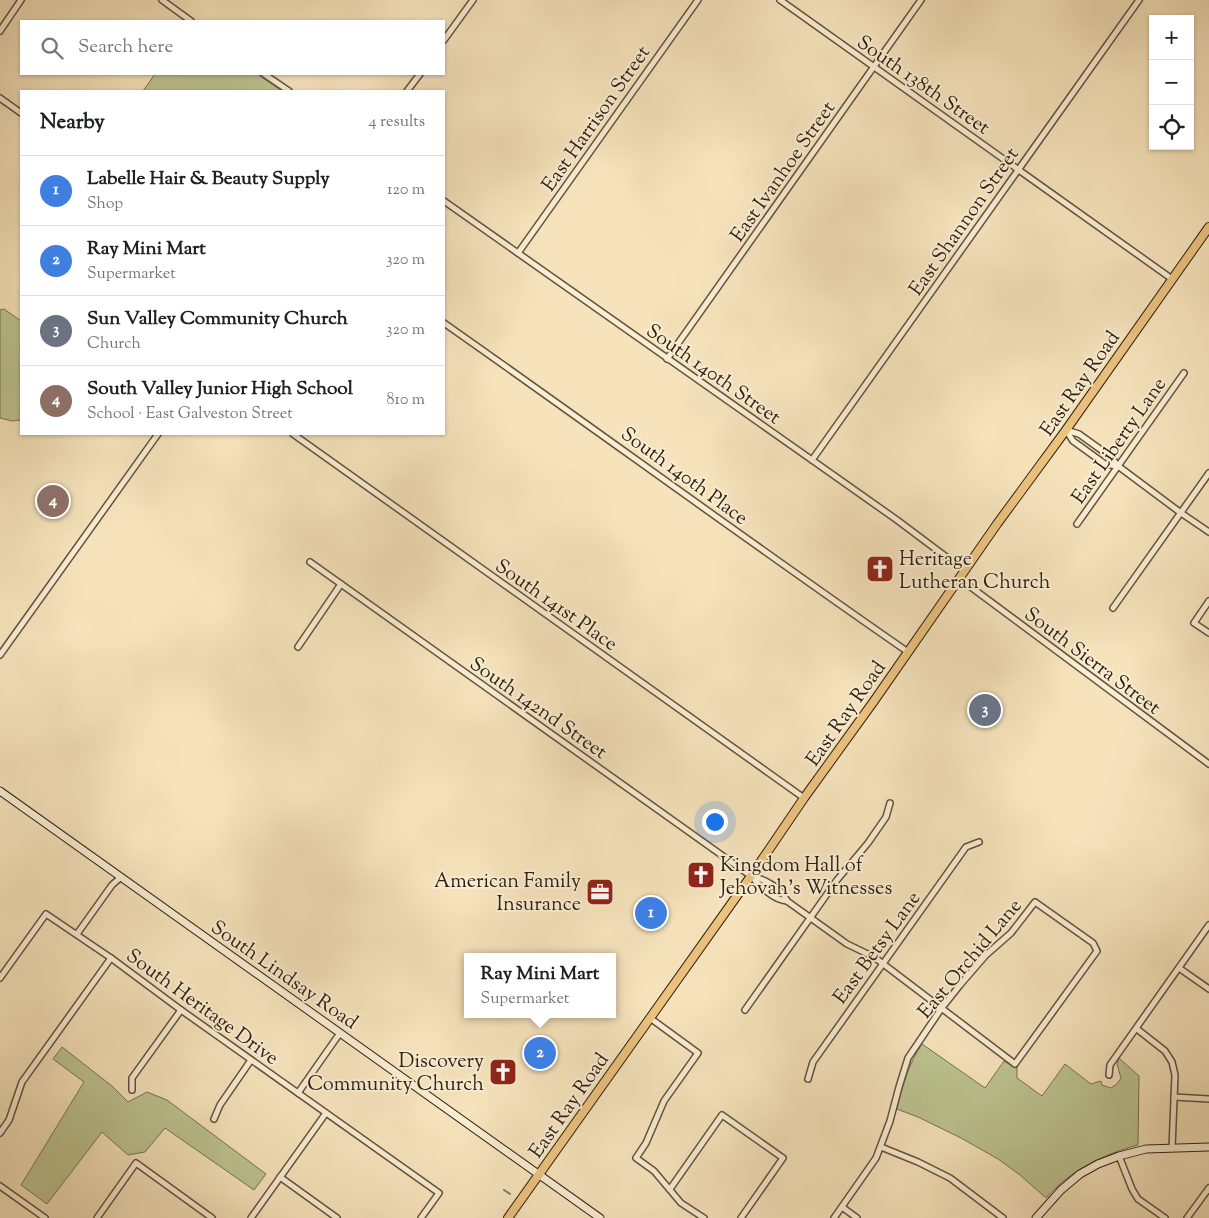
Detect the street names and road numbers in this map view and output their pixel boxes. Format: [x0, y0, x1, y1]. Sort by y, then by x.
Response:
street label: South 138th Street [850, 29, 995, 143]
street label: East Harrison Street [536, 40, 658, 198]
street label: East Ivanhoe Street [725, 96, 844, 249]
street label: East Shannon Street [903, 142, 1027, 303]
street label: South 140th Street [639, 318, 786, 433]
street label: East Ray Road [1034, 326, 1128, 443]
street label: East Liberty Lane [1065, 372, 1175, 511]
street label: South 140th Place [614, 421, 753, 533]
street label: South 141st Place [488, 553, 623, 659]
street label: South Sierra Street [1017, 601, 1166, 723]
street label: South 142nd Street [463, 651, 612, 768]
street label: East Ray Road [800, 656, 894, 773]
street label: East Betsy Lane [827, 886, 929, 1011]
street label: East Orchid Lane [912, 893, 1030, 1026]
street label: South Lindsay Road [204, 914, 363, 1038]
street label: South Heritage Drive [119, 943, 284, 1073]
street label: East Ray Road [523, 1048, 617, 1165]

